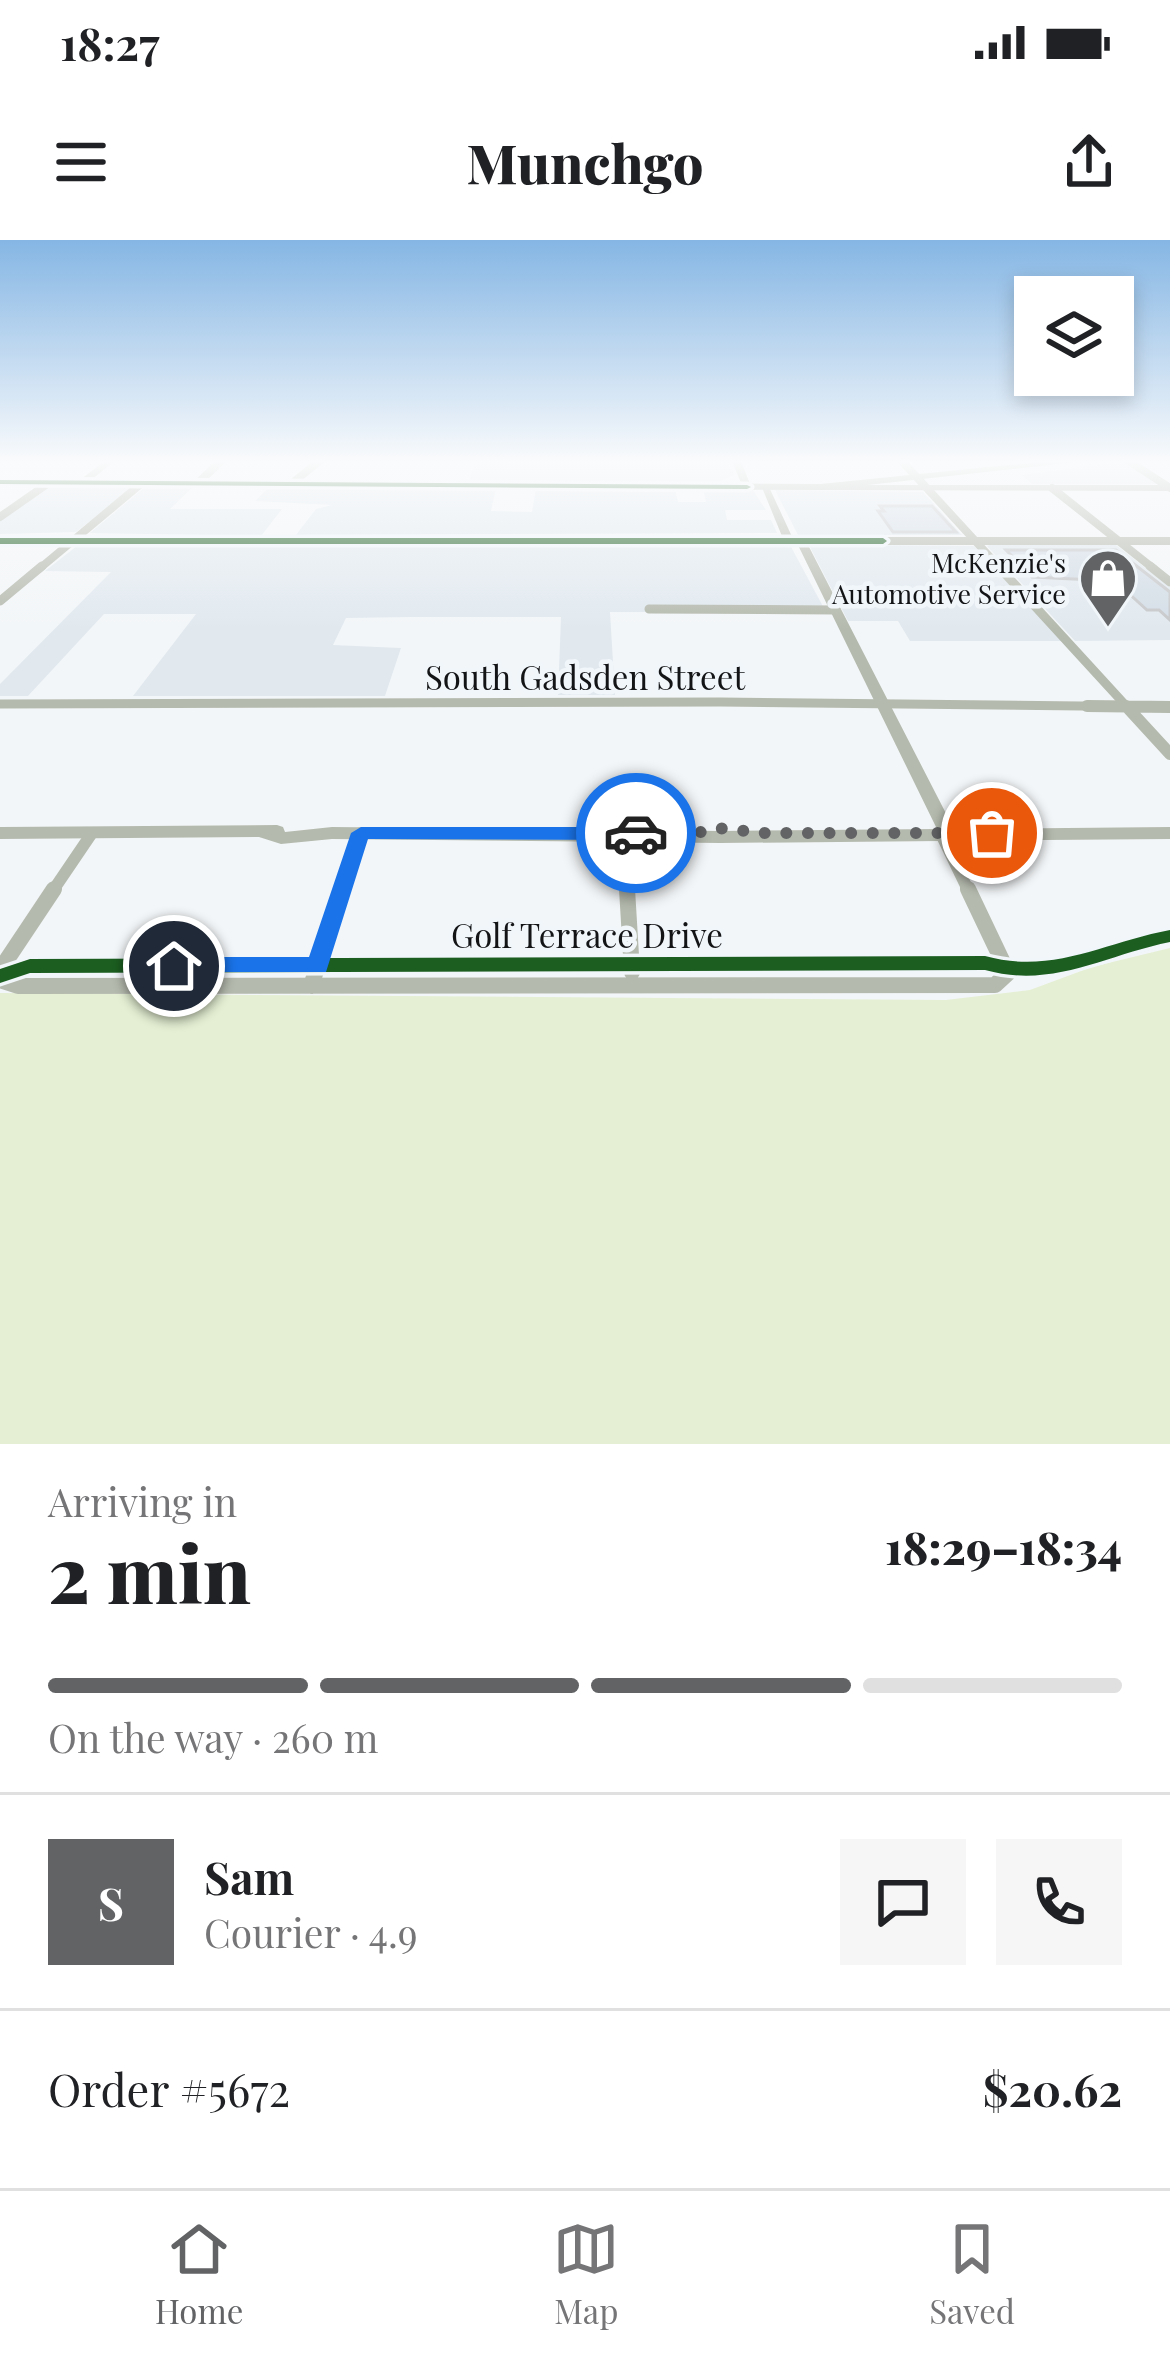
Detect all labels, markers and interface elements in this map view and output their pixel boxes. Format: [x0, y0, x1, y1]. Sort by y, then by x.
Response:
text: 18:27 [60, 12, 160, 72]
text: Munchgo [466, 126, 704, 198]
icon: menu [48, 129, 114, 195]
icon: share [1056, 129, 1122, 195]
map controls [1014, 276, 1134, 396]
button: layers [1014, 276, 1134, 396]
place label: McKenzie's Automotive Service [831, 544, 1066, 611]
shop icon: McKenzie's Automotive Service [1077, 547, 1139, 629]
street label: South Gadsden Street [425, 654, 746, 698]
courier [576, 773, 696, 893]
pin [941, 782, 1043, 884]
icon: car [603, 800, 669, 866]
icon: bag [959, 800, 1025, 866]
street label: Golf Terrace Drive [451, 912, 723, 956]
pin [123, 915, 225, 1017]
icon: home [141, 933, 207, 999]
text: Arriving in [48, 1475, 237, 1527]
text: 18:29–18:34 [885, 1516, 1122, 1576]
text: 2 min [48, 1520, 251, 1624]
text: On the way · 260 m [48, 1711, 379, 1763]
button: chat [840, 1839, 966, 1965]
button: phone [996, 1839, 1122, 1965]
text: Sam [204, 1846, 294, 1906]
text: S [98, 1872, 124, 1932]
text: Courier · 4.9 [204, 1906, 418, 1958]
text: Order #5672 [48, 2058, 290, 2118]
text: $20.62 [983, 2058, 1122, 2118]
tab: Home [155, 2216, 243, 2332]
tab: Map [553, 2216, 619, 2332]
tab: Saved [929, 2216, 1015, 2332]

